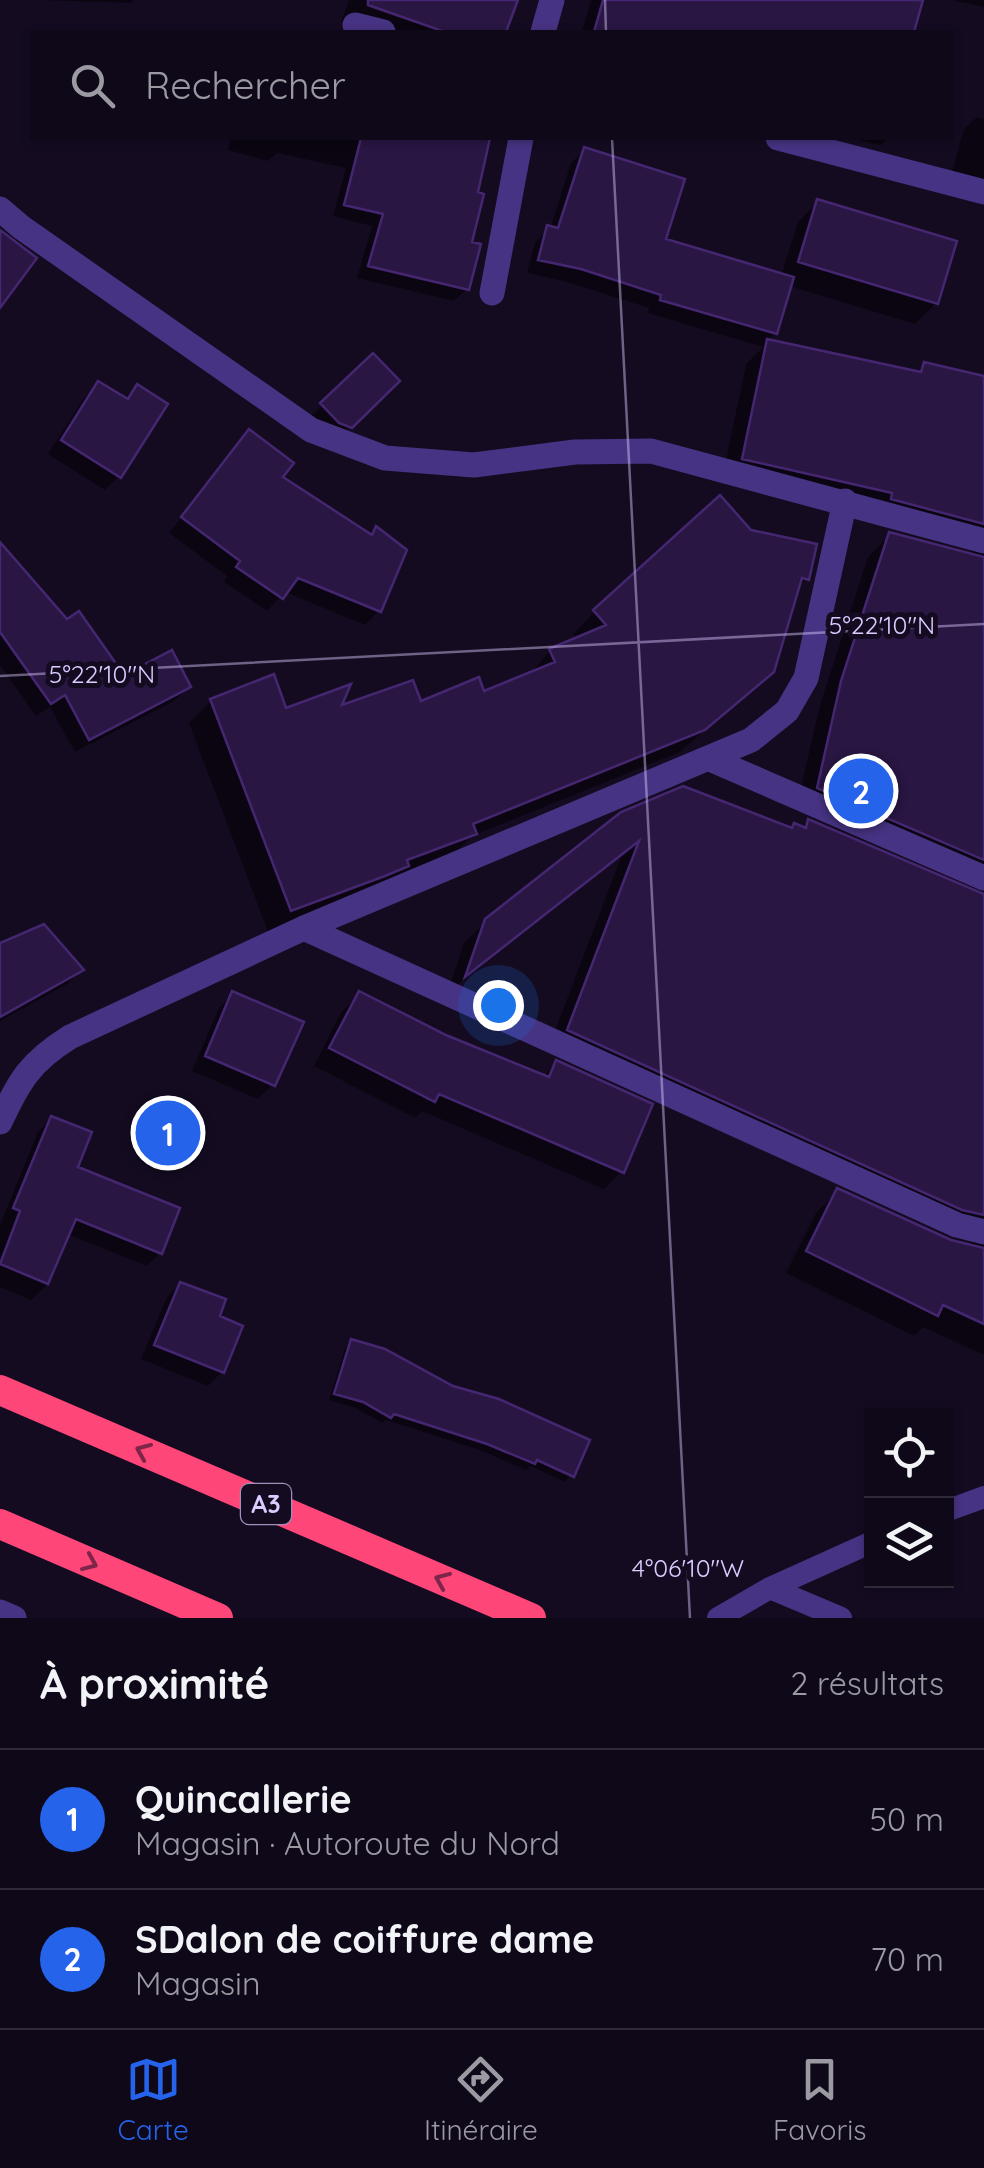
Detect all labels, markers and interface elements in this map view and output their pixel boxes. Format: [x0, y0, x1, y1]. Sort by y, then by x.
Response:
search box [30, 30, 954, 140]
icon: search [65, 58, 120, 113]
text: Rechercher [145, 61, 346, 109]
text: 5°22'10"N [829, 609, 935, 640]
text: 5°22'10"N [49, 658, 155, 689]
pin: 2 [828, 754, 894, 828]
your location [473, 980, 524, 1031]
pin: 1 [136, 1096, 200, 1170]
map controls [864, 1408, 954, 1588]
button: locate [864, 1408, 954, 1498]
one-way arrow [135, 1443, 153, 1463]
road number: A3 [241, 1484, 291, 1524]
button: layers [864, 1498, 954, 1588]
one-way arrow [79, 1551, 97, 1571]
text: 4°06'10"W [632, 1552, 744, 1583]
one-way arrow [434, 1571, 452, 1591]
text: À proximité [40, 1657, 269, 1710]
text: 2 résultats [791, 1663, 944, 1703]
text: Quincallerie [135, 1775, 352, 1823]
text: 1 [66, 1799, 79, 1839]
text: 50 m [870, 1799, 944, 1839]
text: Magasin · Autoroute du Nord [135, 1823, 560, 1863]
text: SDalon de coiffure dame [135, 1915, 594, 1963]
text: 2 [63, 1939, 82, 1979]
text: 70 m [871, 1939, 944, 1979]
text: Magasin [135, 1963, 260, 2003]
tab: Carte [118, 2052, 189, 2147]
tab: Itinéraire [424, 2052, 538, 2147]
tab: Favoris [773, 2052, 866, 2147]

